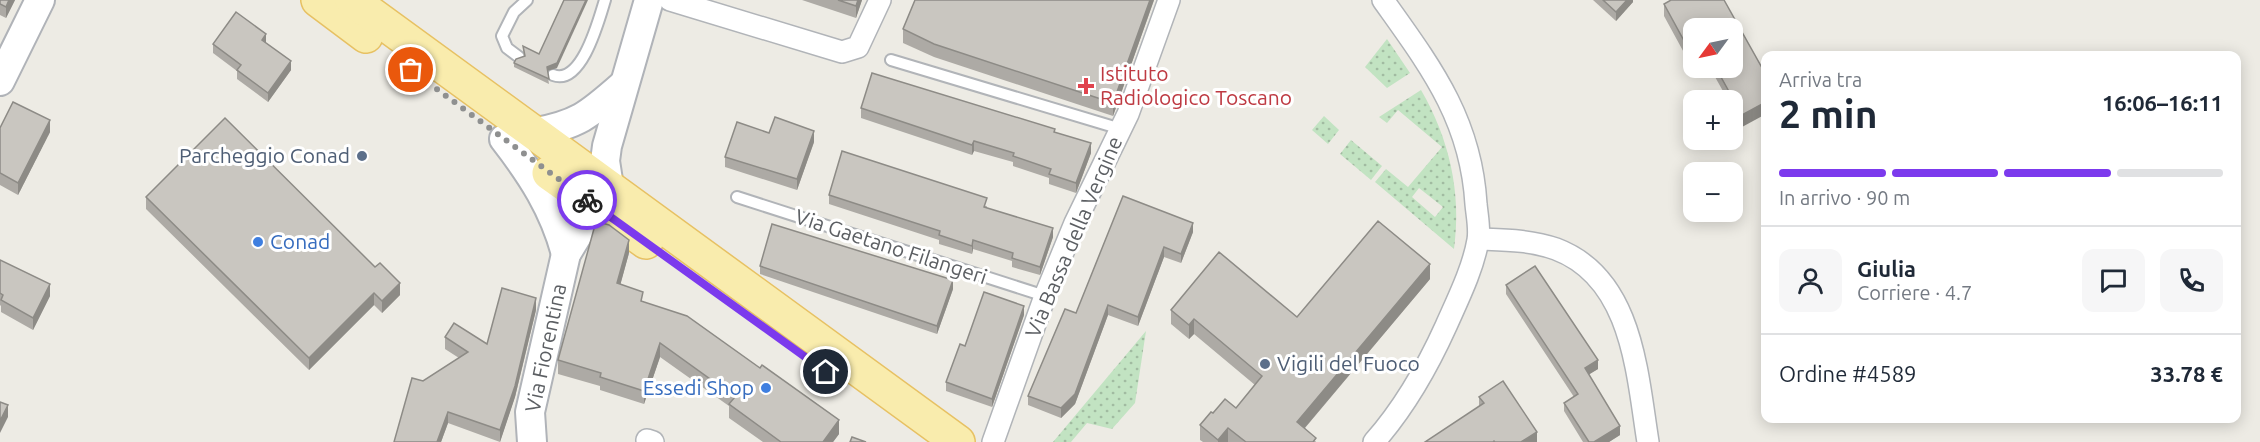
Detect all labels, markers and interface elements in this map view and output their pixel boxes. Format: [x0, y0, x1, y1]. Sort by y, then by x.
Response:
north arrow [1683, 18, 1743, 78]
map controls [1683, 18, 1743, 222]
pin [385, 44, 436, 95]
icon: bag [394, 53, 427, 86]
place label: Istituto Radiologico Toscano [1100, 61, 1292, 109]
text: Arriva tra [1779, 68, 1862, 91]
marker: Istituto Radiologico Toscano [1077, 77, 1095, 95]
button: + [1683, 90, 1743, 150]
text: 16:06–16:11 [2102, 90, 2223, 115]
text: 2 min [1779, 92, 1878, 135]
street label: Via Bassa della Vergine [1020, 132, 1126, 341]
place label: Parcheggio Conad [179, 143, 350, 167]
marker: Parcheggio Conad [355, 149, 369, 163]
button: − [1683, 162, 1743, 222]
courier [557, 170, 617, 230]
icon: bike [571, 184, 604, 217]
text: In arrivo · 90 m [1779, 186, 1910, 209]
street label: Via Gaetano Filangeri [792, 204, 990, 288]
place label: Conad [270, 229, 330, 253]
marker: Conad [251, 235, 265, 249]
button: person [1779, 249, 1842, 312]
button: chat [2082, 249, 2145, 312]
button: phone [2160, 249, 2223, 312]
text: Giulia [1857, 256, 1916, 281]
street label: Via Fiorentina [520, 281, 570, 414]
text: Corriere · 4.7 [1857, 281, 1972, 304]
pin [800, 346, 851, 397]
place label: Vigili del Fuoco [1277, 351, 1420, 375]
icon: home [809, 355, 842, 388]
marker: Vigili del Fuoco [1258, 357, 1272, 371]
text: Ordine #4589 [1779, 361, 1916, 386]
text: 33.78 € [2150, 361, 2223, 386]
place label: Essedi Shop [643, 375, 754, 399]
marker: Essedi Shop [759, 381, 773, 395]

